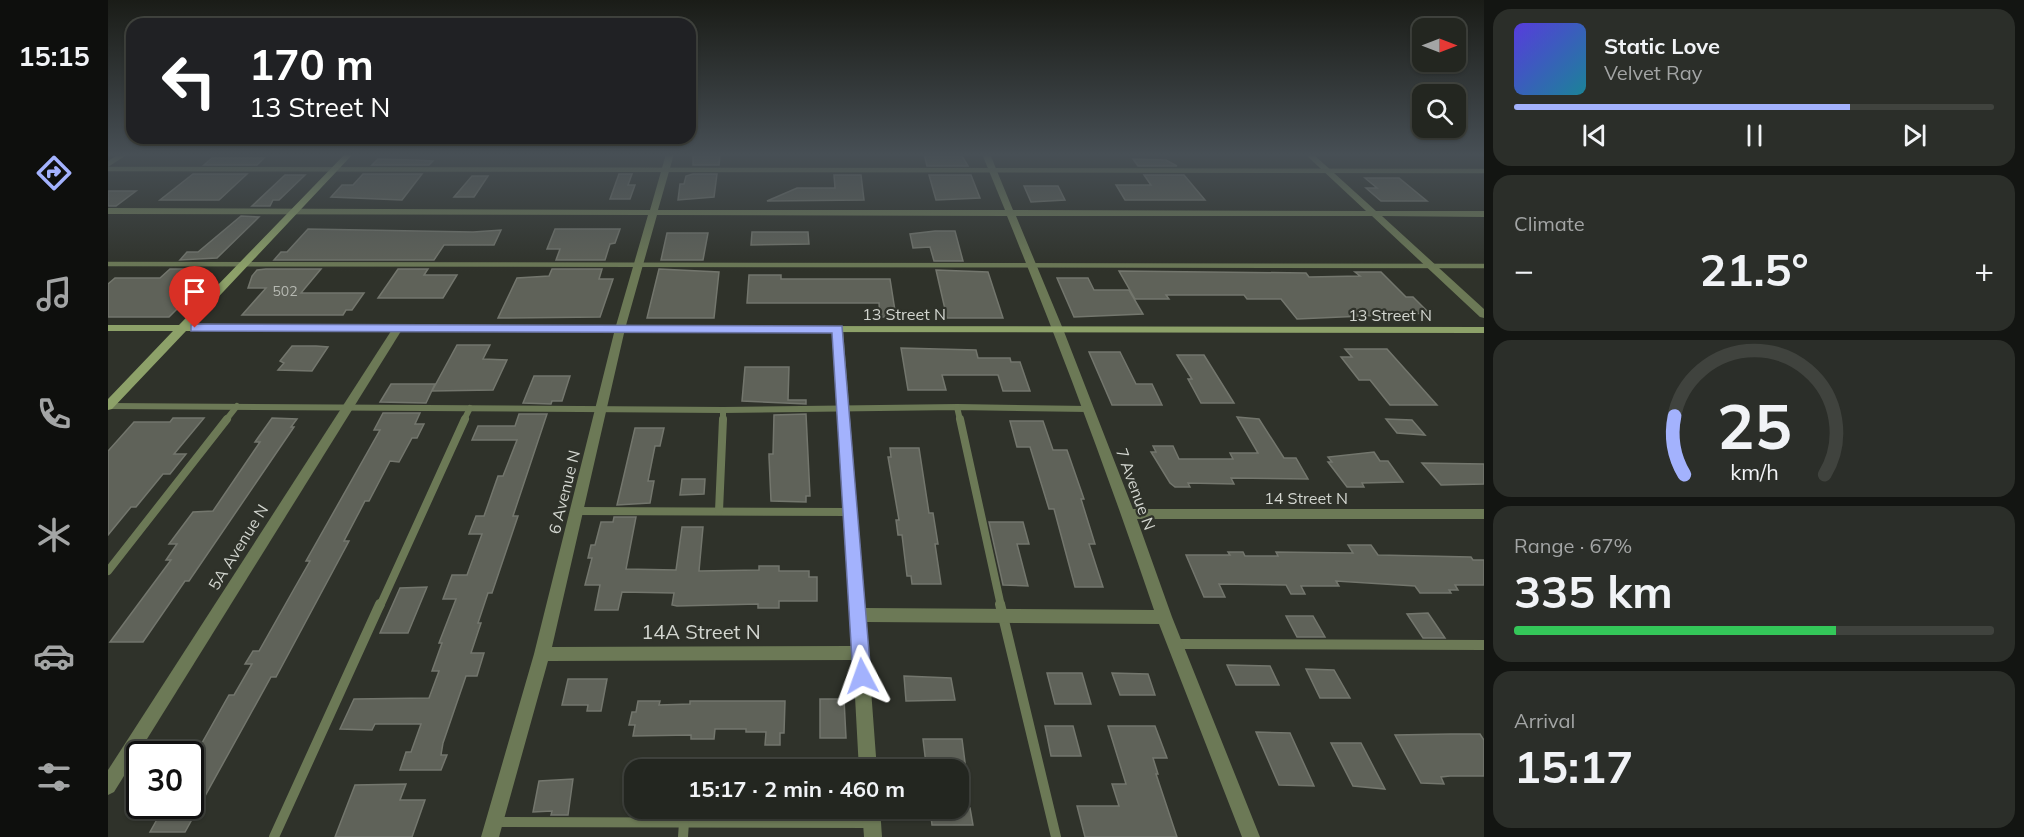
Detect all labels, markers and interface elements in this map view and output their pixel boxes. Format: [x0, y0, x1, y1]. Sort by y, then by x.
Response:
north arrow [1412, 18, 1466, 72]
map controls [1412, 18, 1466, 138]
text: Static Love [1604, 32, 1720, 60]
text: 170 m [249, 38, 374, 91]
text: 15:15 [18, 39, 90, 73]
icon: left [150, 42, 228, 120]
text: Velvet Ray [1604, 60, 1702, 85]
button: search [1412, 84, 1466, 138]
text: 13 Street N [249, 90, 390, 124]
icon: previous [1578, 119, 1611, 152]
icon: pause [1738, 119, 1771, 152]
icon: next [1898, 119, 1931, 152]
icon: directions [33, 152, 75, 194]
text: Climate [1514, 211, 1585, 236]
text: 21.5° [1699, 241, 1809, 297]
text: − [1514, 249, 1534, 290]
text: + [1974, 249, 1994, 290]
pin [169, 266, 220, 328]
icon: music [33, 273, 75, 315]
icon: arrive [178, 275, 211, 308]
house number: 502 [272, 282, 298, 300]
street label: 13 Street N [862, 304, 946, 324]
street label: 13 Street N [1348, 305, 1432, 325]
text: 25 [1717, 387, 1791, 466]
icon: phone [33, 393, 75, 435]
street label: 7 Avenue N [1112, 445, 1160, 533]
street label: 6 Avenue N [544, 448, 584, 536]
text: km/h [1730, 459, 1778, 486]
street label: 14 Street N [1264, 488, 1348, 508]
street label: 5A Avenue N [204, 500, 272, 594]
icon: climate [33, 514, 75, 556]
text: Range · 67% [1514, 533, 1632, 558]
text: 335 km [1514, 563, 1673, 619]
street label: 14A Street N [641, 619, 761, 644]
icon: car [33, 635, 75, 677]
position arrow [830, 644, 894, 708]
text: Arrival [1514, 708, 1575, 733]
text: 15:17 [1514, 738, 1633, 794]
speed limit sign: 30 [126, 741, 204, 819]
icon: filters [33, 756, 75, 798]
text: 15:17 · 2 min · 460 m [688, 775, 905, 803]

